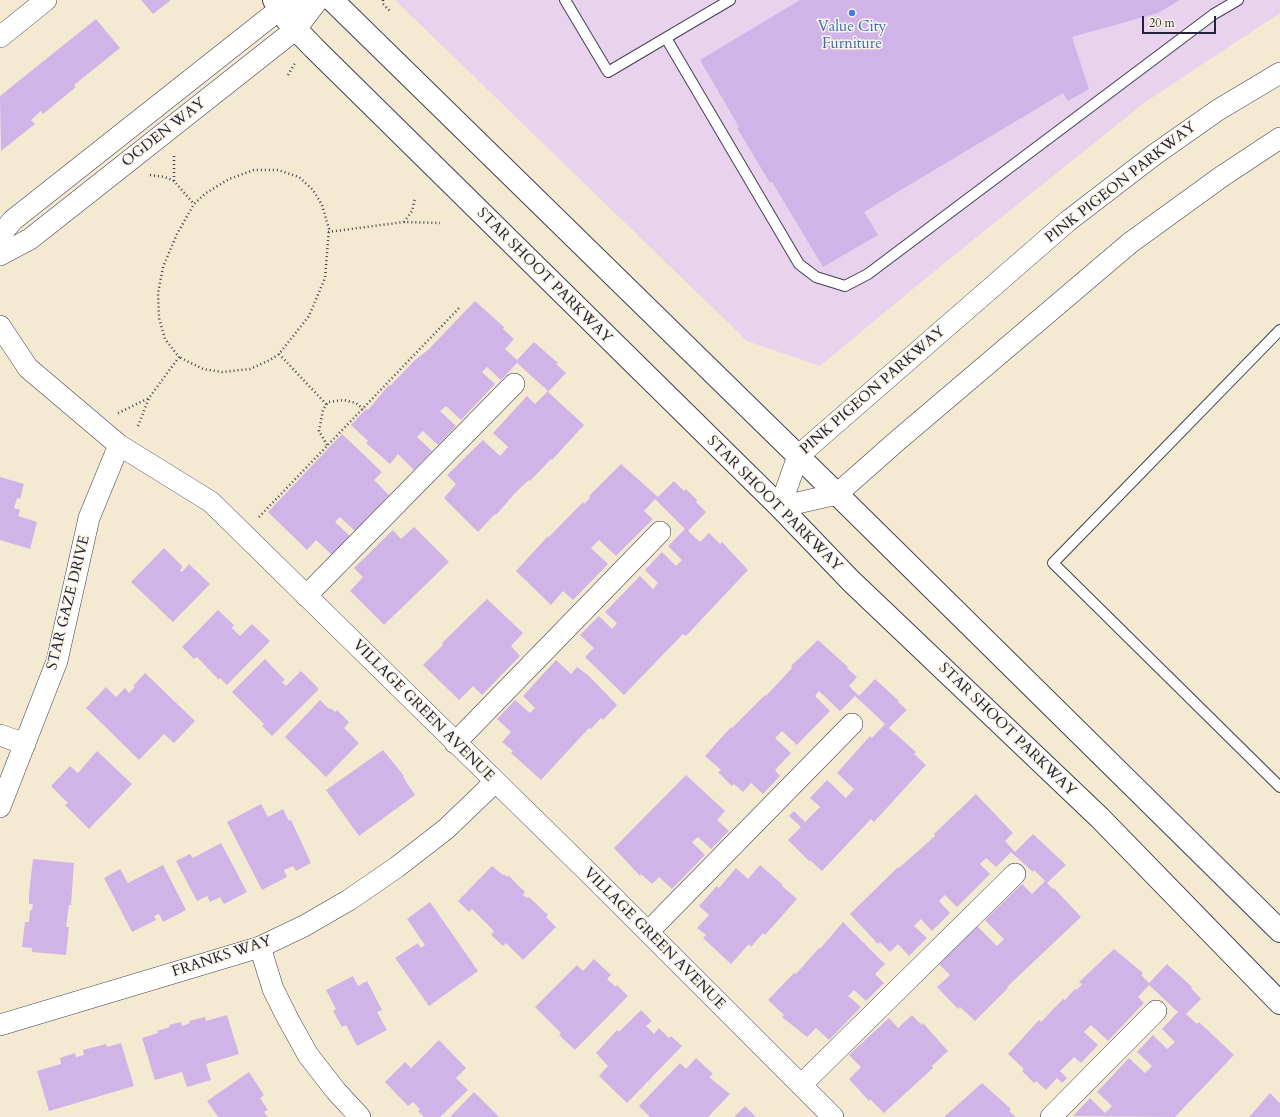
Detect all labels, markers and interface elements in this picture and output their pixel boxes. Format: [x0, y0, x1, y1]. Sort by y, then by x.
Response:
marker: Value City Furniture [847, 8, 857, 18]
scale bar [1144, 8, 1218, 34]
text: 20 m [1149, 15, 1175, 31]
place label: Value City Furniture [818, 19, 886, 54]
street label: OGDEN WAY [118, 95, 210, 171]
street label: PINK PIGEON PARKWAY [1042, 119, 1200, 247]
street label: STAR SHOOT PARKWAY [473, 205, 615, 347]
street label: PINK PIGEON PARKWAY [797, 323, 949, 459]
street label: STAR SHOOT PARKWAY [703, 433, 845, 575]
street label: STAR GAZE DRIVE [44, 534, 94, 672]
street label: VILLAGE GREEN AVENUE [348, 636, 498, 786]
street label: STAR SHOOT PARKWAY [935, 660, 1079, 800]
street label: VILLAGE GREEN AVENUE [579, 864, 729, 1014]
street label: FRANKS WAY [170, 932, 274, 982]

